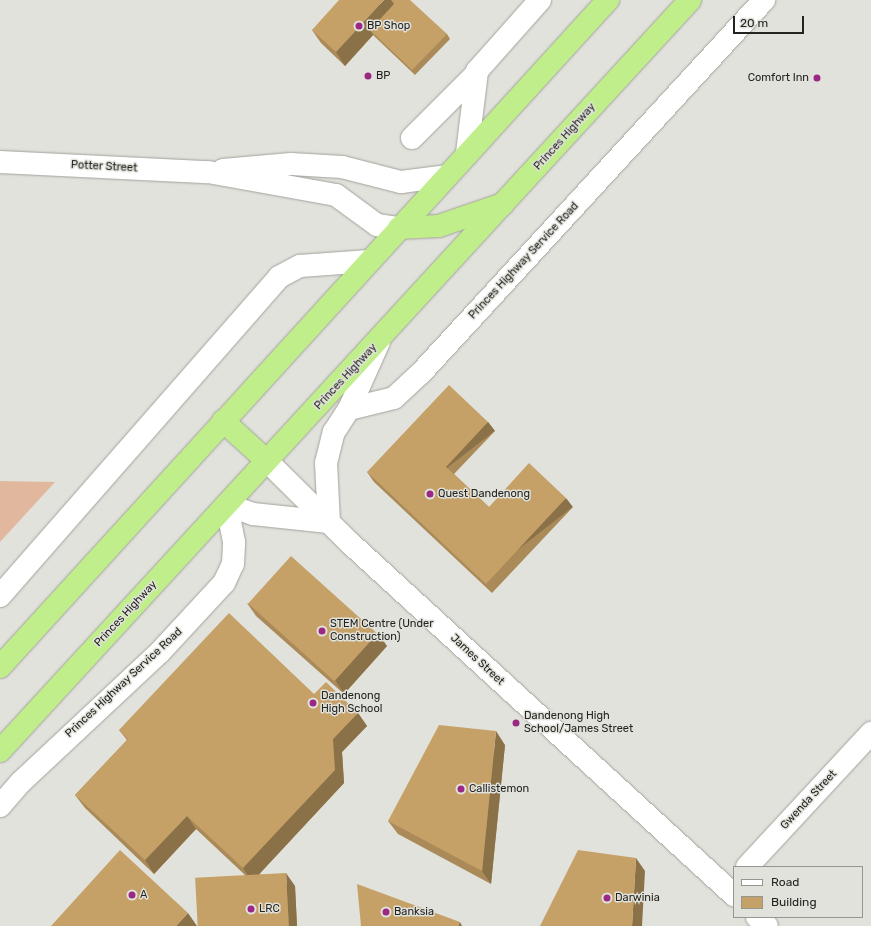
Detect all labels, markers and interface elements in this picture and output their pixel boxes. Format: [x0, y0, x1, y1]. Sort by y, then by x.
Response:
scale bar [735, 8, 806, 34]
text: 20 m [740, 16, 768, 30]
place label: BP Shop [367, 19, 411, 33]
marker: BP Shop [354, 21, 364, 31]
place label: BP [376, 69, 390, 83]
marker: BP [363, 71, 373, 81]
place label: Comfort Inn [748, 71, 809, 85]
marker: Comfort Inn [812, 73, 822, 83]
street label: Princes Highway [531, 101, 599, 173]
street label: Potter Street [70, 159, 138, 175]
street label: Princes Highway Service Road [466, 200, 582, 322]
street label: Princes Highway [312, 341, 380, 413]
place label: Quest Dandenong [438, 487, 530, 501]
marker: Quest Dandenong [425, 489, 435, 499]
street label: Princes Highway [92, 578, 160, 650]
place label: STEM Centre (Under Construction) [330, 618, 433, 644]
street label: Princes Highway Service Road [63, 625, 185, 741]
marker: STEM Centre (Under Construction) [317, 626, 327, 636]
street label: James Street [447, 632, 507, 688]
place label: Dandenong High School [321, 690, 382, 716]
marker: Dandenong High School [308, 698, 318, 708]
place label: Dandenong High School/James Street [524, 710, 633, 736]
marker: Dandenong High School/James Street [511, 718, 521, 728]
street label: Gwenda Street [778, 768, 840, 832]
place label: Callistemon [469, 782, 529, 796]
marker: Callistemon [456, 784, 466, 794]
legend [733, 866, 863, 918]
text: Road [771, 875, 799, 889]
place label: A [140, 888, 147, 902]
marker: A [127, 890, 137, 900]
place label: Darwinia [615, 891, 660, 905]
marker: Darwinia [602, 893, 612, 903]
text: Building [771, 895, 817, 909]
place label: LRC [259, 902, 280, 916]
marker: LRC [246, 904, 256, 914]
place label: Banksia [394, 905, 434, 919]
marker: Banksia [381, 907, 391, 917]

